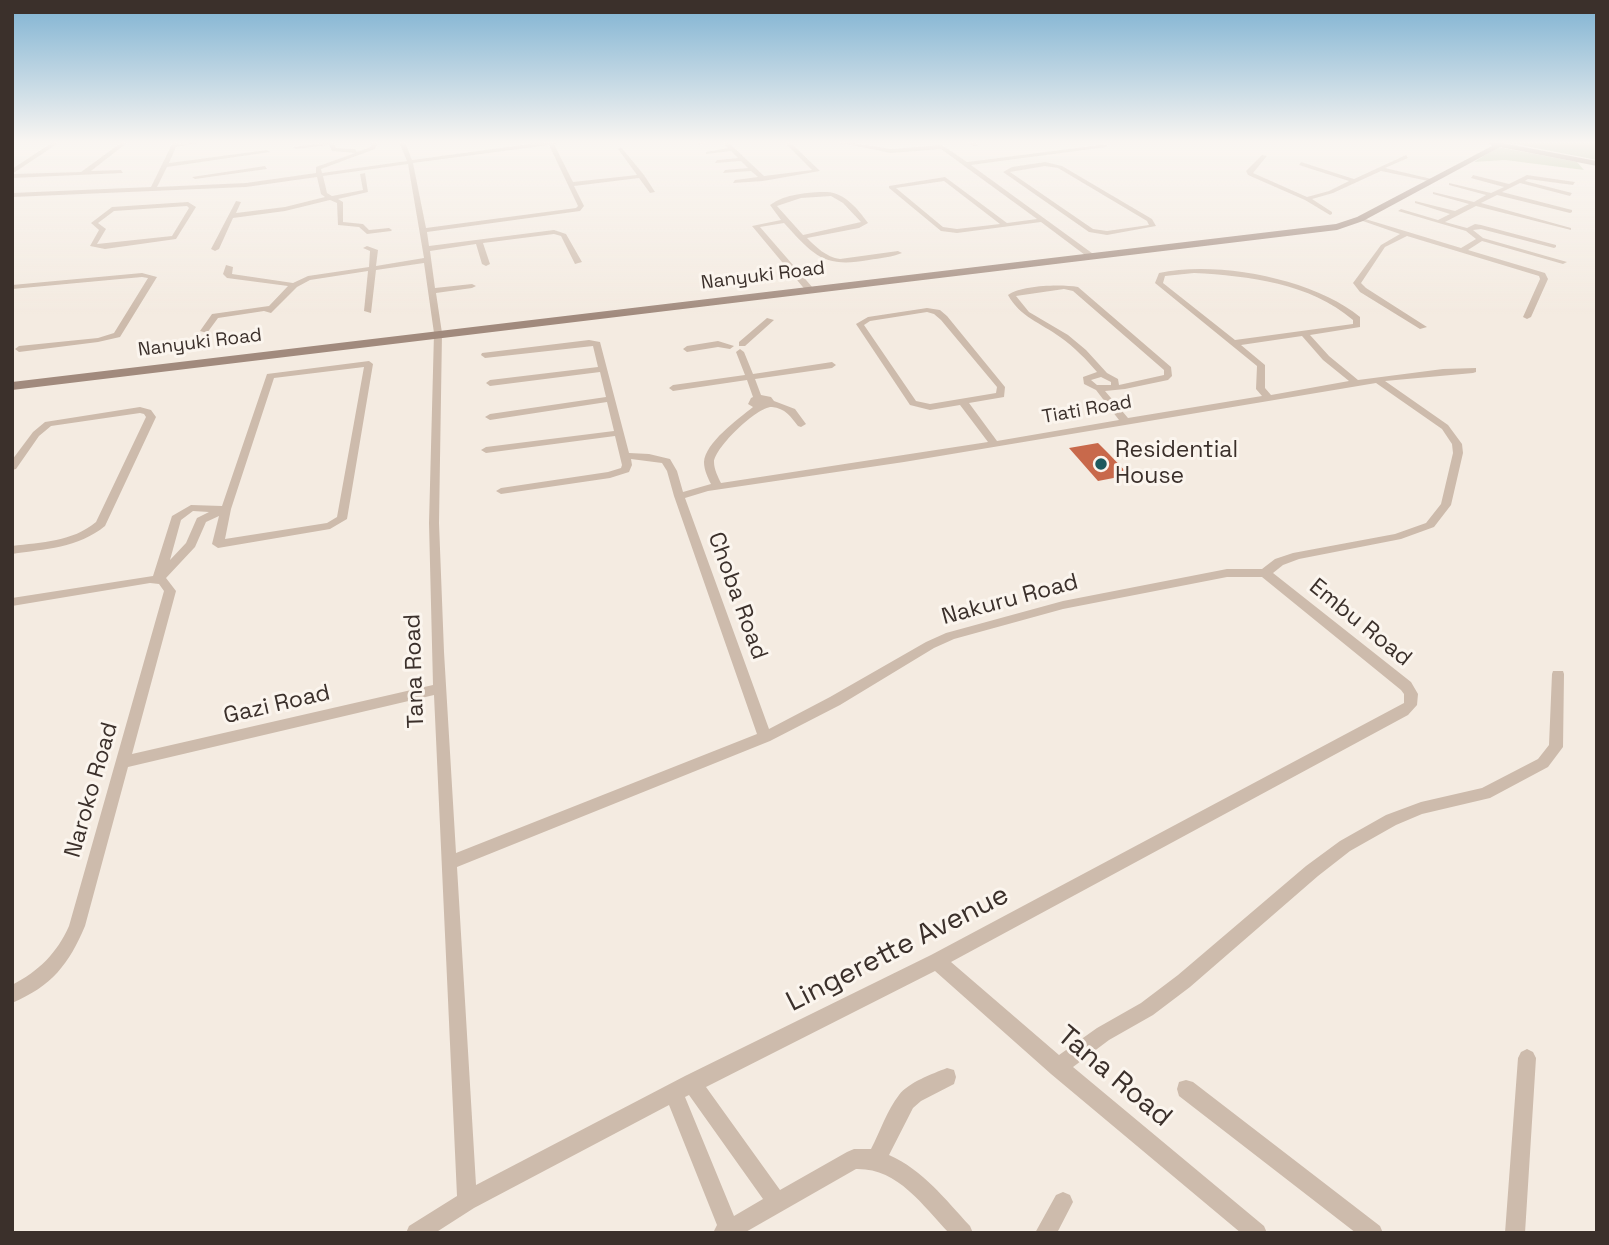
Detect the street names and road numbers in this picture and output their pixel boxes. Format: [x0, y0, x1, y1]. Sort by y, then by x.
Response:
street label: Nanyuki Road [700, 257, 826, 295]
street label: Nanyuki Road [137, 324, 263, 362]
street label: Tiati Road [1040, 391, 1134, 429]
street label: Choba Road [701, 529, 773, 663]
street label: Nakuru Road [939, 569, 1081, 631]
street label: Embu Road [1303, 573, 1417, 673]
street label: Tana Road [399, 613, 431, 729]
street label: Gazi Road [221, 679, 333, 731]
street label: Naroko Road [60, 719, 124, 861]
street label: Lingerette Avenue [781, 878, 1015, 1020]
street label: Tana Road [1050, 1019, 1178, 1135]

